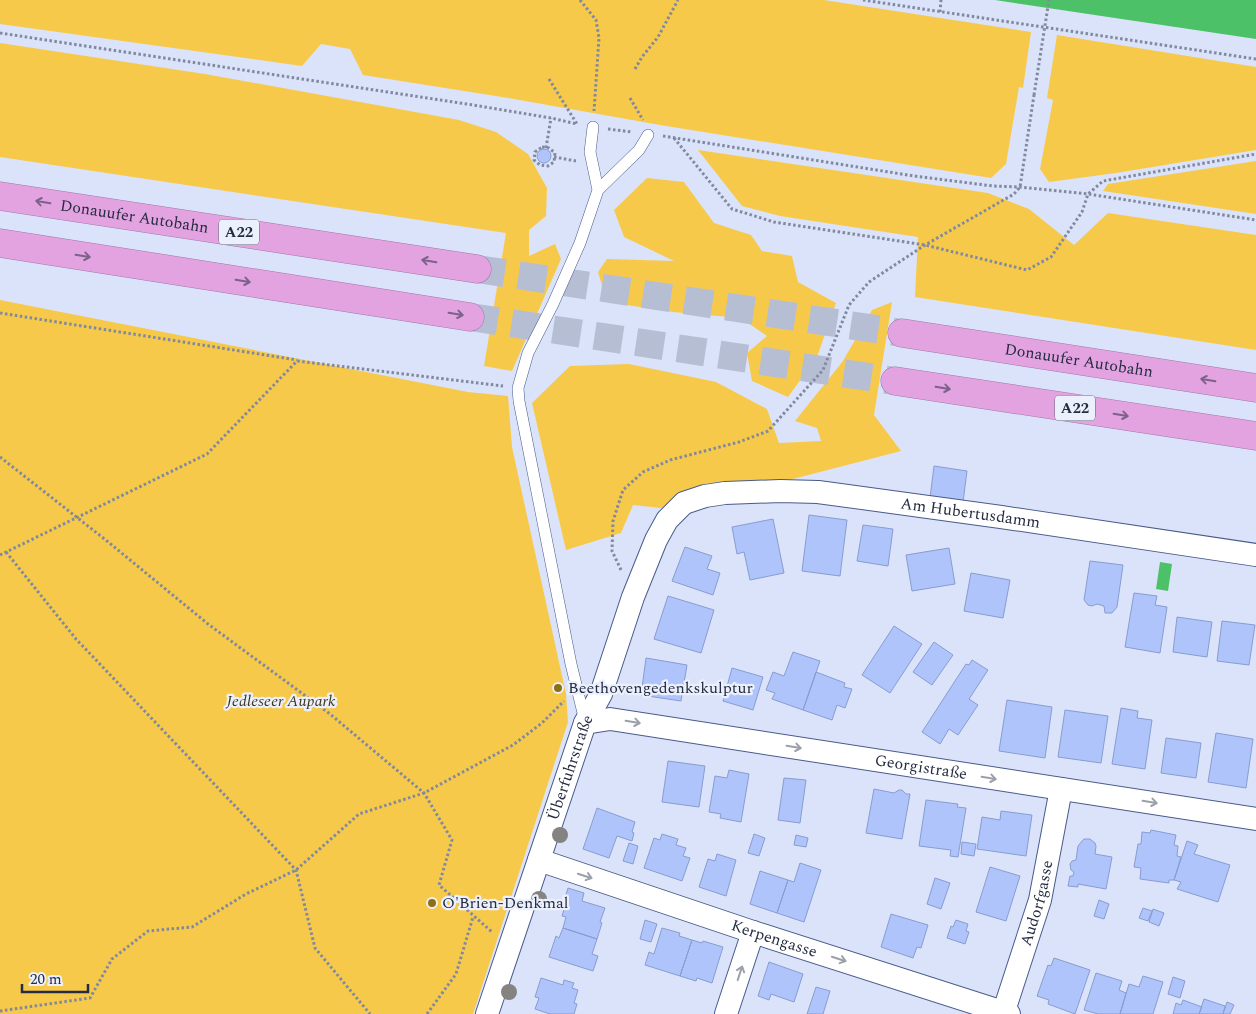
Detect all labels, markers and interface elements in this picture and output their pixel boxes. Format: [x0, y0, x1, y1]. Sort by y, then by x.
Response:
street label: Donauufer Autobahn [58, 193, 210, 240]
one-way arrow [36, 197, 52, 207]
road number: A22 [219, 220, 259, 244]
one-way arrow [74, 251, 90, 261]
one-way arrow [421, 256, 437, 266]
one-way arrow [235, 277, 251, 287]
one-way arrow [447, 310, 463, 320]
street label: Donauufer Autobahn [1003, 337, 1155, 384]
one-way arrow [1200, 375, 1216, 385]
one-way arrow [934, 383, 950, 393]
road number: A22 [1055, 396, 1095, 420]
one-way arrow [1112, 411, 1128, 421]
street label: Am Hubertusdamm [899, 491, 1042, 535]
place label: Beethovengedenkskulptur [568, 676, 753, 700]
marker: Beethovengedenkskulptur [552, 682, 564, 694]
park label: Jedleseer Aupark [225, 689, 336, 713]
street label: Überfuhrstraße [541, 710, 599, 824]
one-way arrow [625, 718, 641, 728]
one-way arrow [786, 743, 802, 753]
street label: Georgistraße [873, 748, 969, 786]
one-way arrow [981, 773, 997, 783]
one-way arrow [1141, 798, 1157, 808]
street label: Audorfgasse [1014, 858, 1059, 949]
one-way arrow [577, 872, 592, 881]
place label: O'Brien-Denkmal [442, 891, 568, 915]
marker: O'Brien-Denkmal [426, 897, 438, 909]
street label: Kerpengasse [728, 913, 820, 964]
one-way arrow [831, 955, 847, 965]
scale bar [22, 962, 89, 994]
one-way arrow [736, 965, 745, 981]
text: 20 m [30, 968, 62, 991]

